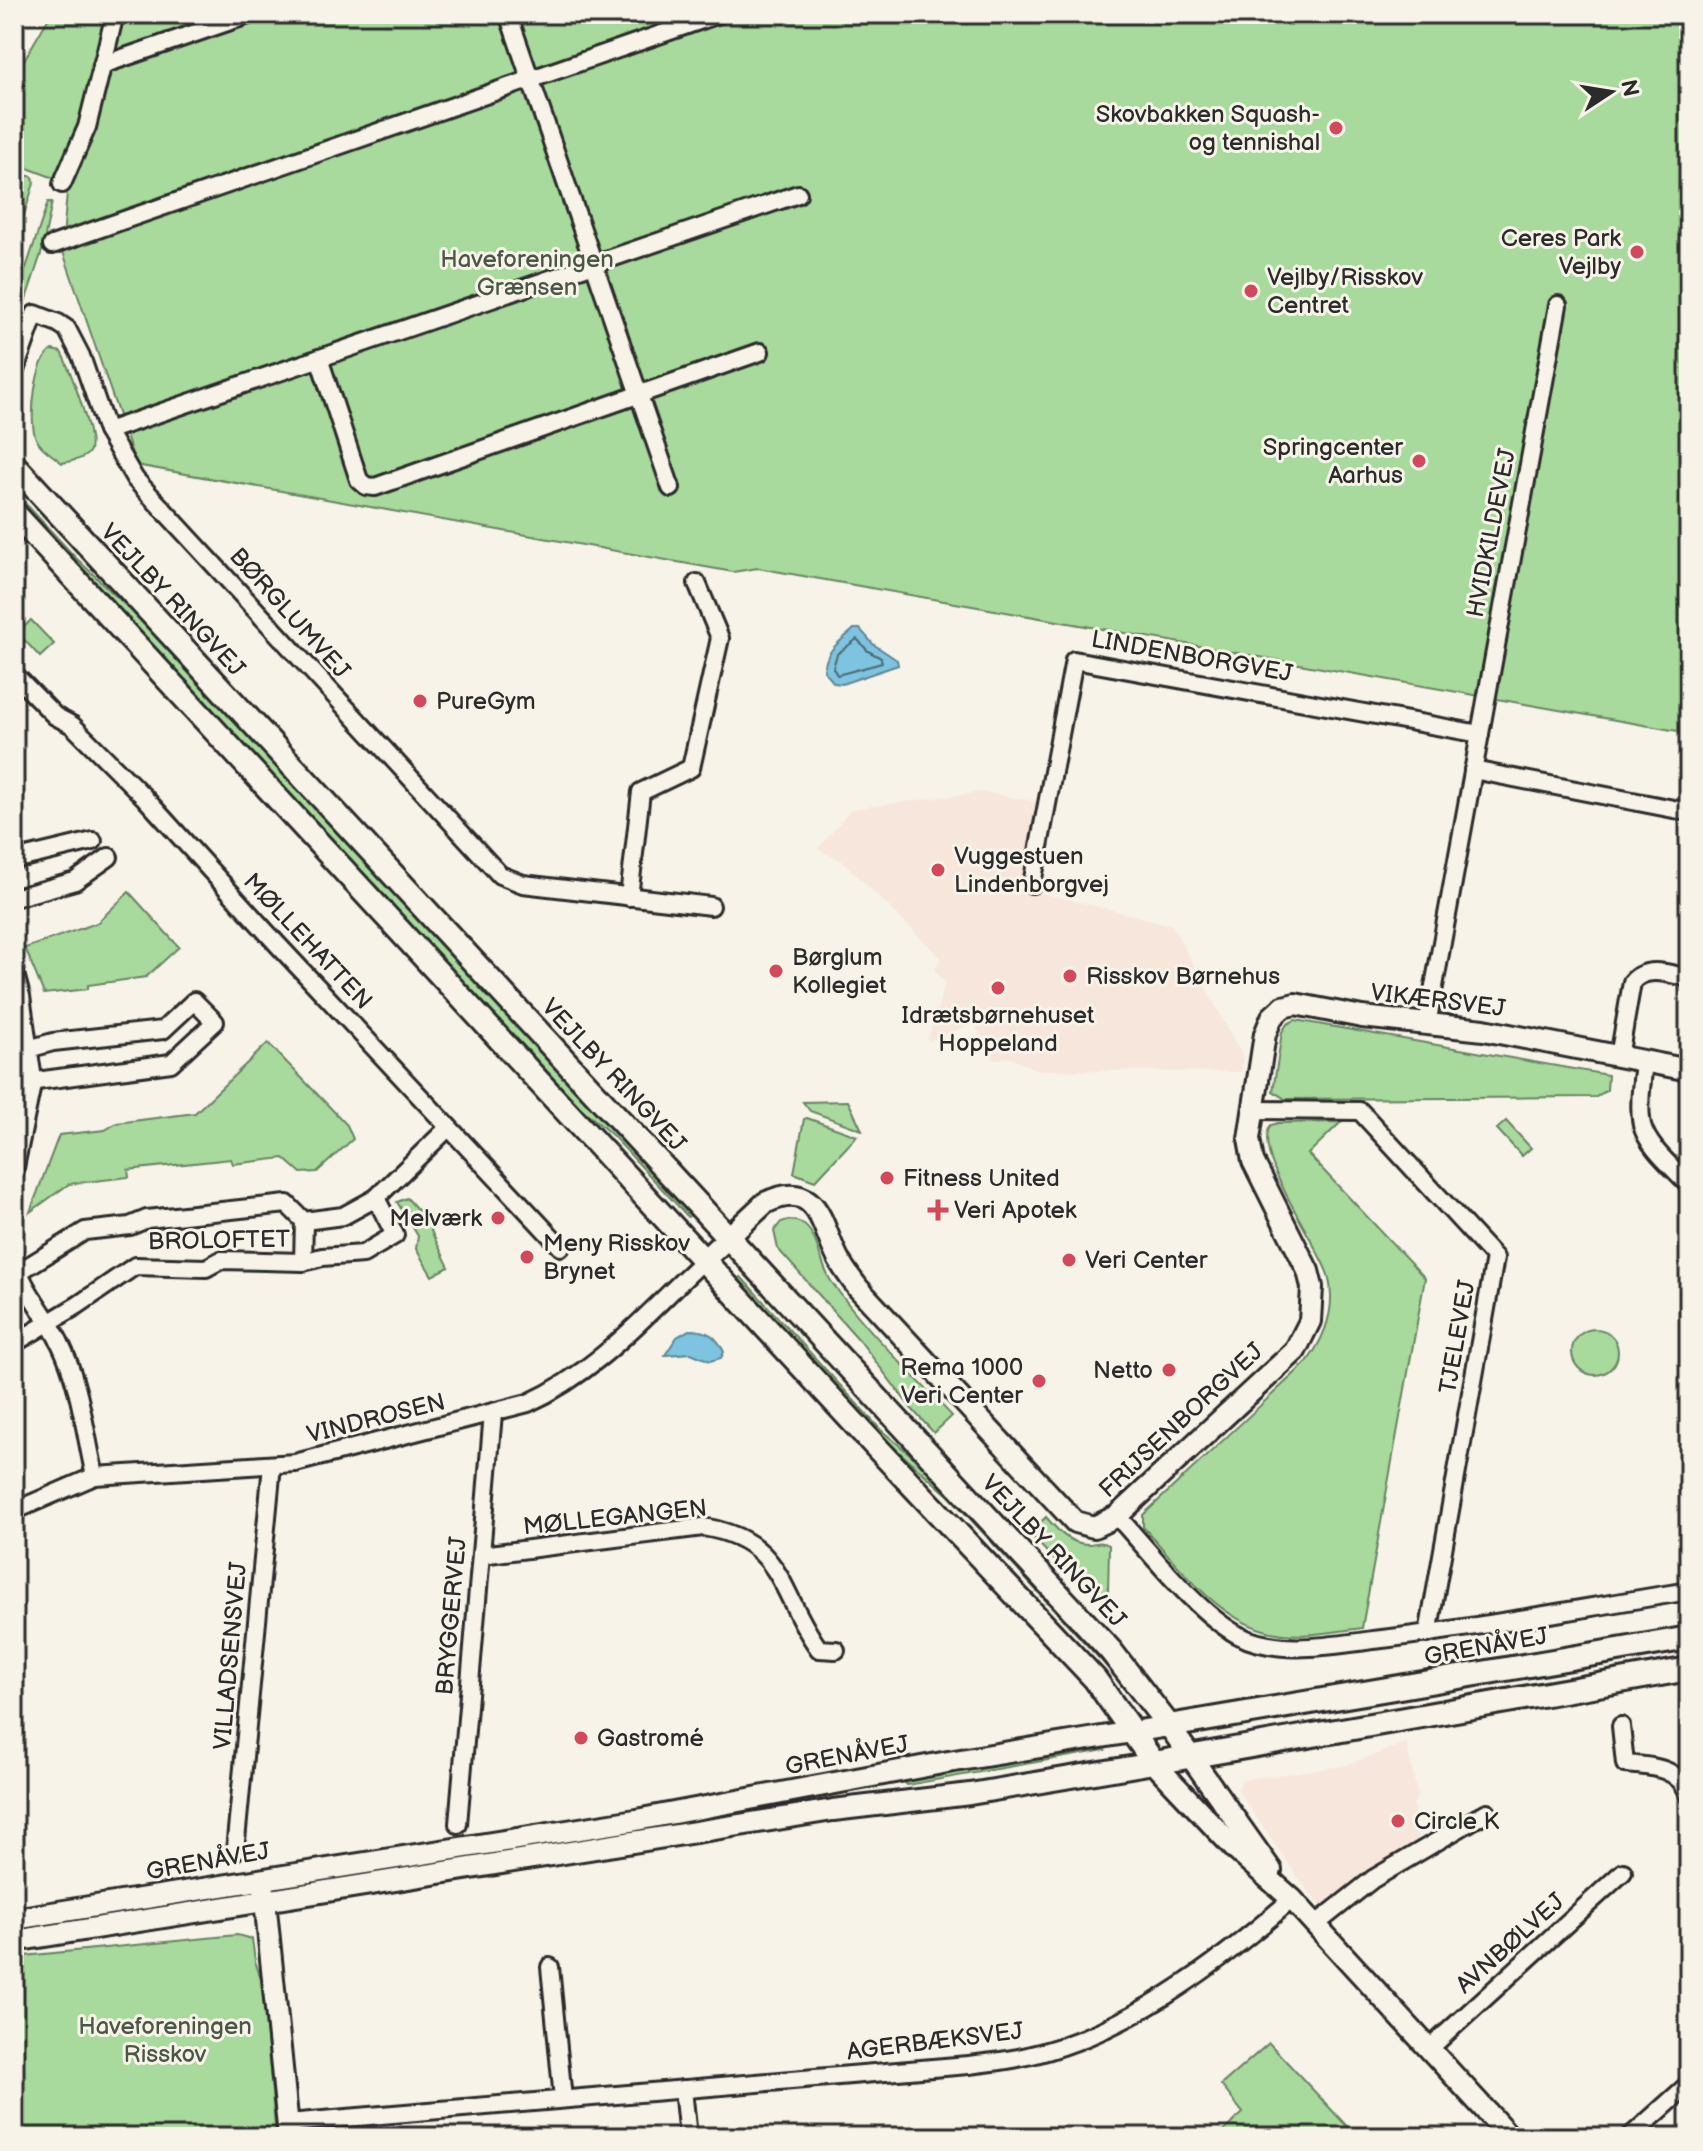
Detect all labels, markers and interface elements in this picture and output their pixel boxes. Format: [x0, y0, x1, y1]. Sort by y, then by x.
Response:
north arrow [1571, 52, 1651, 132]
text: N [1614, 77, 1644, 99]
place label: Skovbakken Squash- og tennishal [1096, 100, 1320, 157]
marker: Skovbakken Squash- og tennishal [1327, 119, 1345, 137]
place label: Ceres Park Vejlby [1501, 224, 1621, 281]
marker: Ceres Park Vejlby [1628, 243, 1646, 261]
park label: Haveforeningen Grænsen [440, 245, 614, 302]
place label: Vejlby/Risskov Centret [1267, 263, 1423, 320]
marker: Vejlby/Risskov Centret [1242, 282, 1260, 300]
place label: Springcenter Aarhus [1263, 433, 1403, 490]
street label: HVIDKILDEVEJ [1461, 446, 1522, 620]
marker: Springcenter Aarhus [1410, 452, 1428, 470]
street label: VEJLBY RINGVEJ [94, 518, 251, 683]
street label: BØRGLUMVEJ [223, 542, 356, 685]
street label: LINDENBORGVEJ [1089, 624, 1295, 688]
place label: PureGym [436, 687, 536, 716]
marker: PureGym [411, 692, 429, 710]
place label: Vuggestuen Lindenborgvej [954, 842, 1109, 899]
marker: Vuggestuen Lindenborgvej [929, 861, 947, 879]
street label: MØLLEHATTEN [237, 867, 378, 1015]
place label: Børglum Kollegiet [792, 943, 887, 1000]
marker: Børglum Kollegiet [767, 962, 785, 980]
place label: Risskov Børnehus [1086, 962, 1280, 991]
marker: Risskov Børnehus [1061, 967, 1079, 985]
street label: VIKÆRSVEJ [1369, 978, 1507, 1023]
marker: Idrætsbørnehuset Hoppeland [989, 979, 1007, 997]
street label: VEJLBY RINGVEJ [535, 993, 692, 1158]
place label: Idrætsbørnehuset Hoppeland [902, 1001, 1095, 1058]
place label: Fitness United [903, 1164, 1060, 1193]
marker: Fitness United [878, 1169, 896, 1187]
place label: Veri Apotek [954, 1196, 1077, 1225]
marker: Veri Apotek [929, 1201, 947, 1219]
place label: Melværk [389, 1204, 482, 1233]
marker: Melværk [489, 1209, 507, 1227]
street label: BROLOFTET [148, 1225, 291, 1256]
place label: Meny Risskov Brynet [543, 1229, 691, 1286]
place label: Veri Center [1085, 1246, 1208, 1275]
marker: Meny Risskov Brynet [518, 1248, 536, 1266]
marker: Veri Center [1060, 1251, 1078, 1269]
street label: TJELEVEJ [1433, 1278, 1482, 1396]
street label: FRIJSENBORGVEJ [1093, 1337, 1269, 1504]
place label: Rema 1000 Veri Center [900, 1353, 1023, 1410]
place label: Netto [1093, 1356, 1153, 1385]
marker: Netto [1160, 1361, 1178, 1379]
marker: Rema 1000 Veri Center [1030, 1372, 1048, 1390]
street label: VINDROSEN [304, 1387, 448, 1450]
street label: VEJLBY RINGVEJ [975, 1469, 1132, 1634]
street label: MØLLEGANGEN [522, 1493, 708, 1542]
street label: BRYGGERVEJ [430, 1536, 473, 1696]
street label: VILLADSENSVEJ [208, 1561, 253, 1751]
street label: GRENÅVEJ [1422, 1620, 1550, 1672]
place label: Gastromé [597, 1724, 704, 1753]
street label: GRENÅVEJ [783, 1728, 911, 1782]
marker: Gastromé [572, 1729, 590, 1747]
place label: Circle K [1414, 1807, 1500, 1836]
marker: Circle K [1389, 1812, 1407, 1830]
street label: GRENÅVEJ [144, 1835, 272, 1887]
street label: AVNBØLVEJ [1450, 1887, 1571, 2000]
park label: Haveforeningen Risskov [78, 2012, 252, 2069]
street label: AGERBÆKSVEJ [845, 2016, 1025, 2067]

